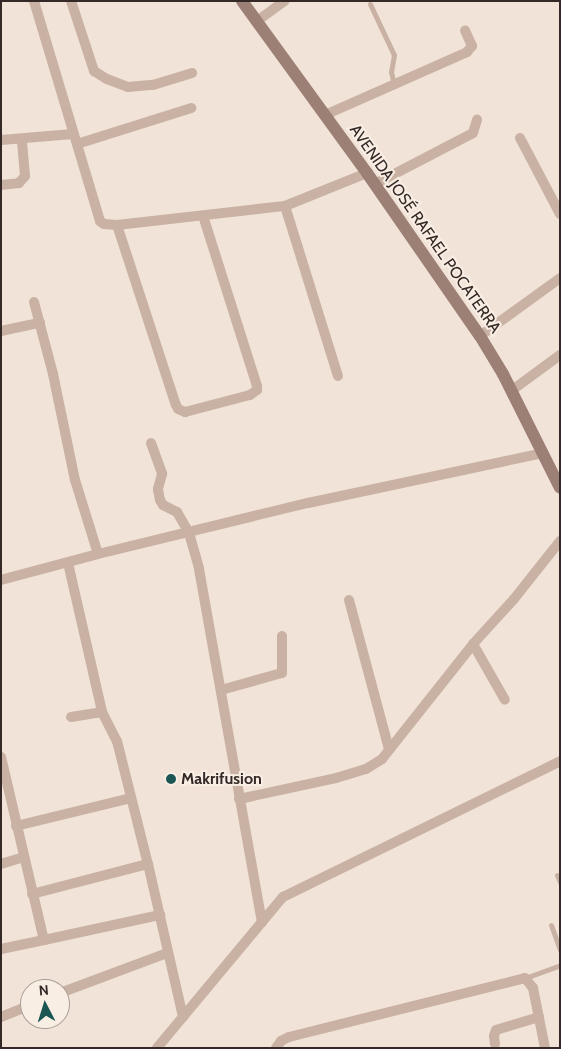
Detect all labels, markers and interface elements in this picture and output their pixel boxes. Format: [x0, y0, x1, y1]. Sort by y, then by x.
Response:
street label: AVENIDA JOSÉ RAFAEL POCATERRA [345, 121, 505, 337]
place label: Makrifusion [181, 769, 262, 789]
marker: Makrifusion [165, 773, 177, 785]
north arrow [20, 979, 70, 1029]
text: N [38, 981, 49, 999]

